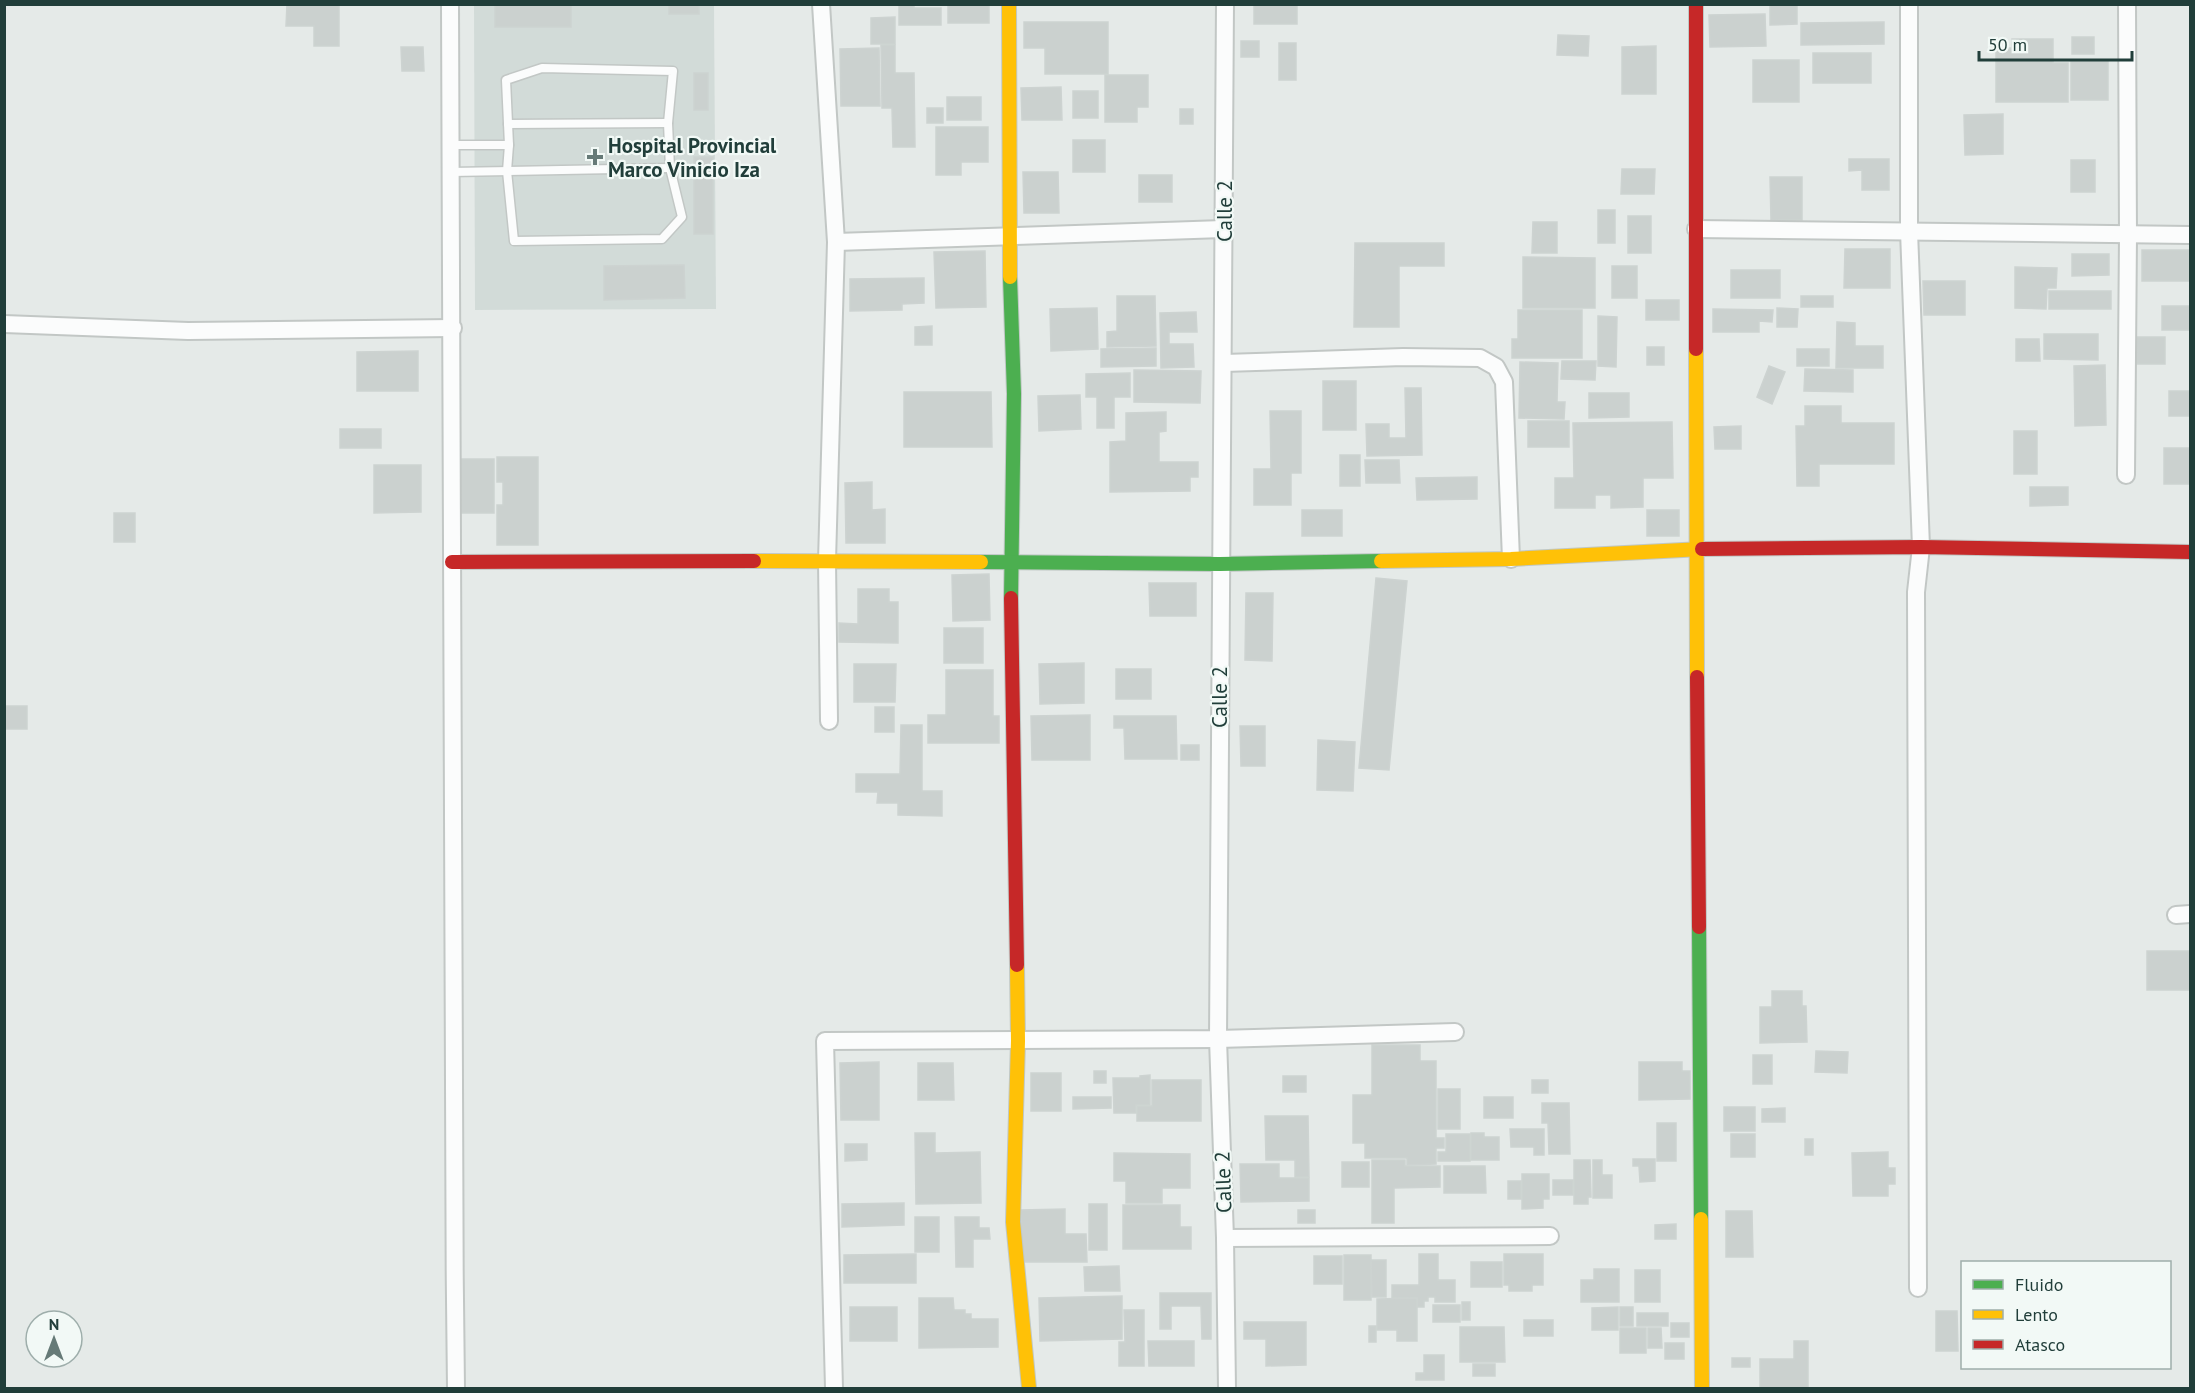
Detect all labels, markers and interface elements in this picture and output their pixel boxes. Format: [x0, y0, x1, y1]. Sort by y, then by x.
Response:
scale bar [1979, 24, 2132, 62]
text: 50 m [1988, 33, 2027, 56]
place label: Hospital Provincial Marco Vinicio Iza [608, 132, 777, 183]
marker: Hospital Provincial Marco Vinicio Iza [586, 148, 604, 166]
street label: Calle 2 [1211, 180, 1238, 242]
street label: Calle 2 [1206, 666, 1233, 728]
street label: Calle 2 [1208, 1151, 1238, 1213]
legend [1961, 1261, 2171, 1369]
text: Fluido [2015, 1273, 2063, 1296]
text: Lento [2015, 1303, 2058, 1326]
north arrow [24, 1309, 84, 1369]
text: N [49, 1314, 59, 1334]
text: Atasco [2015, 1333, 2065, 1356]

